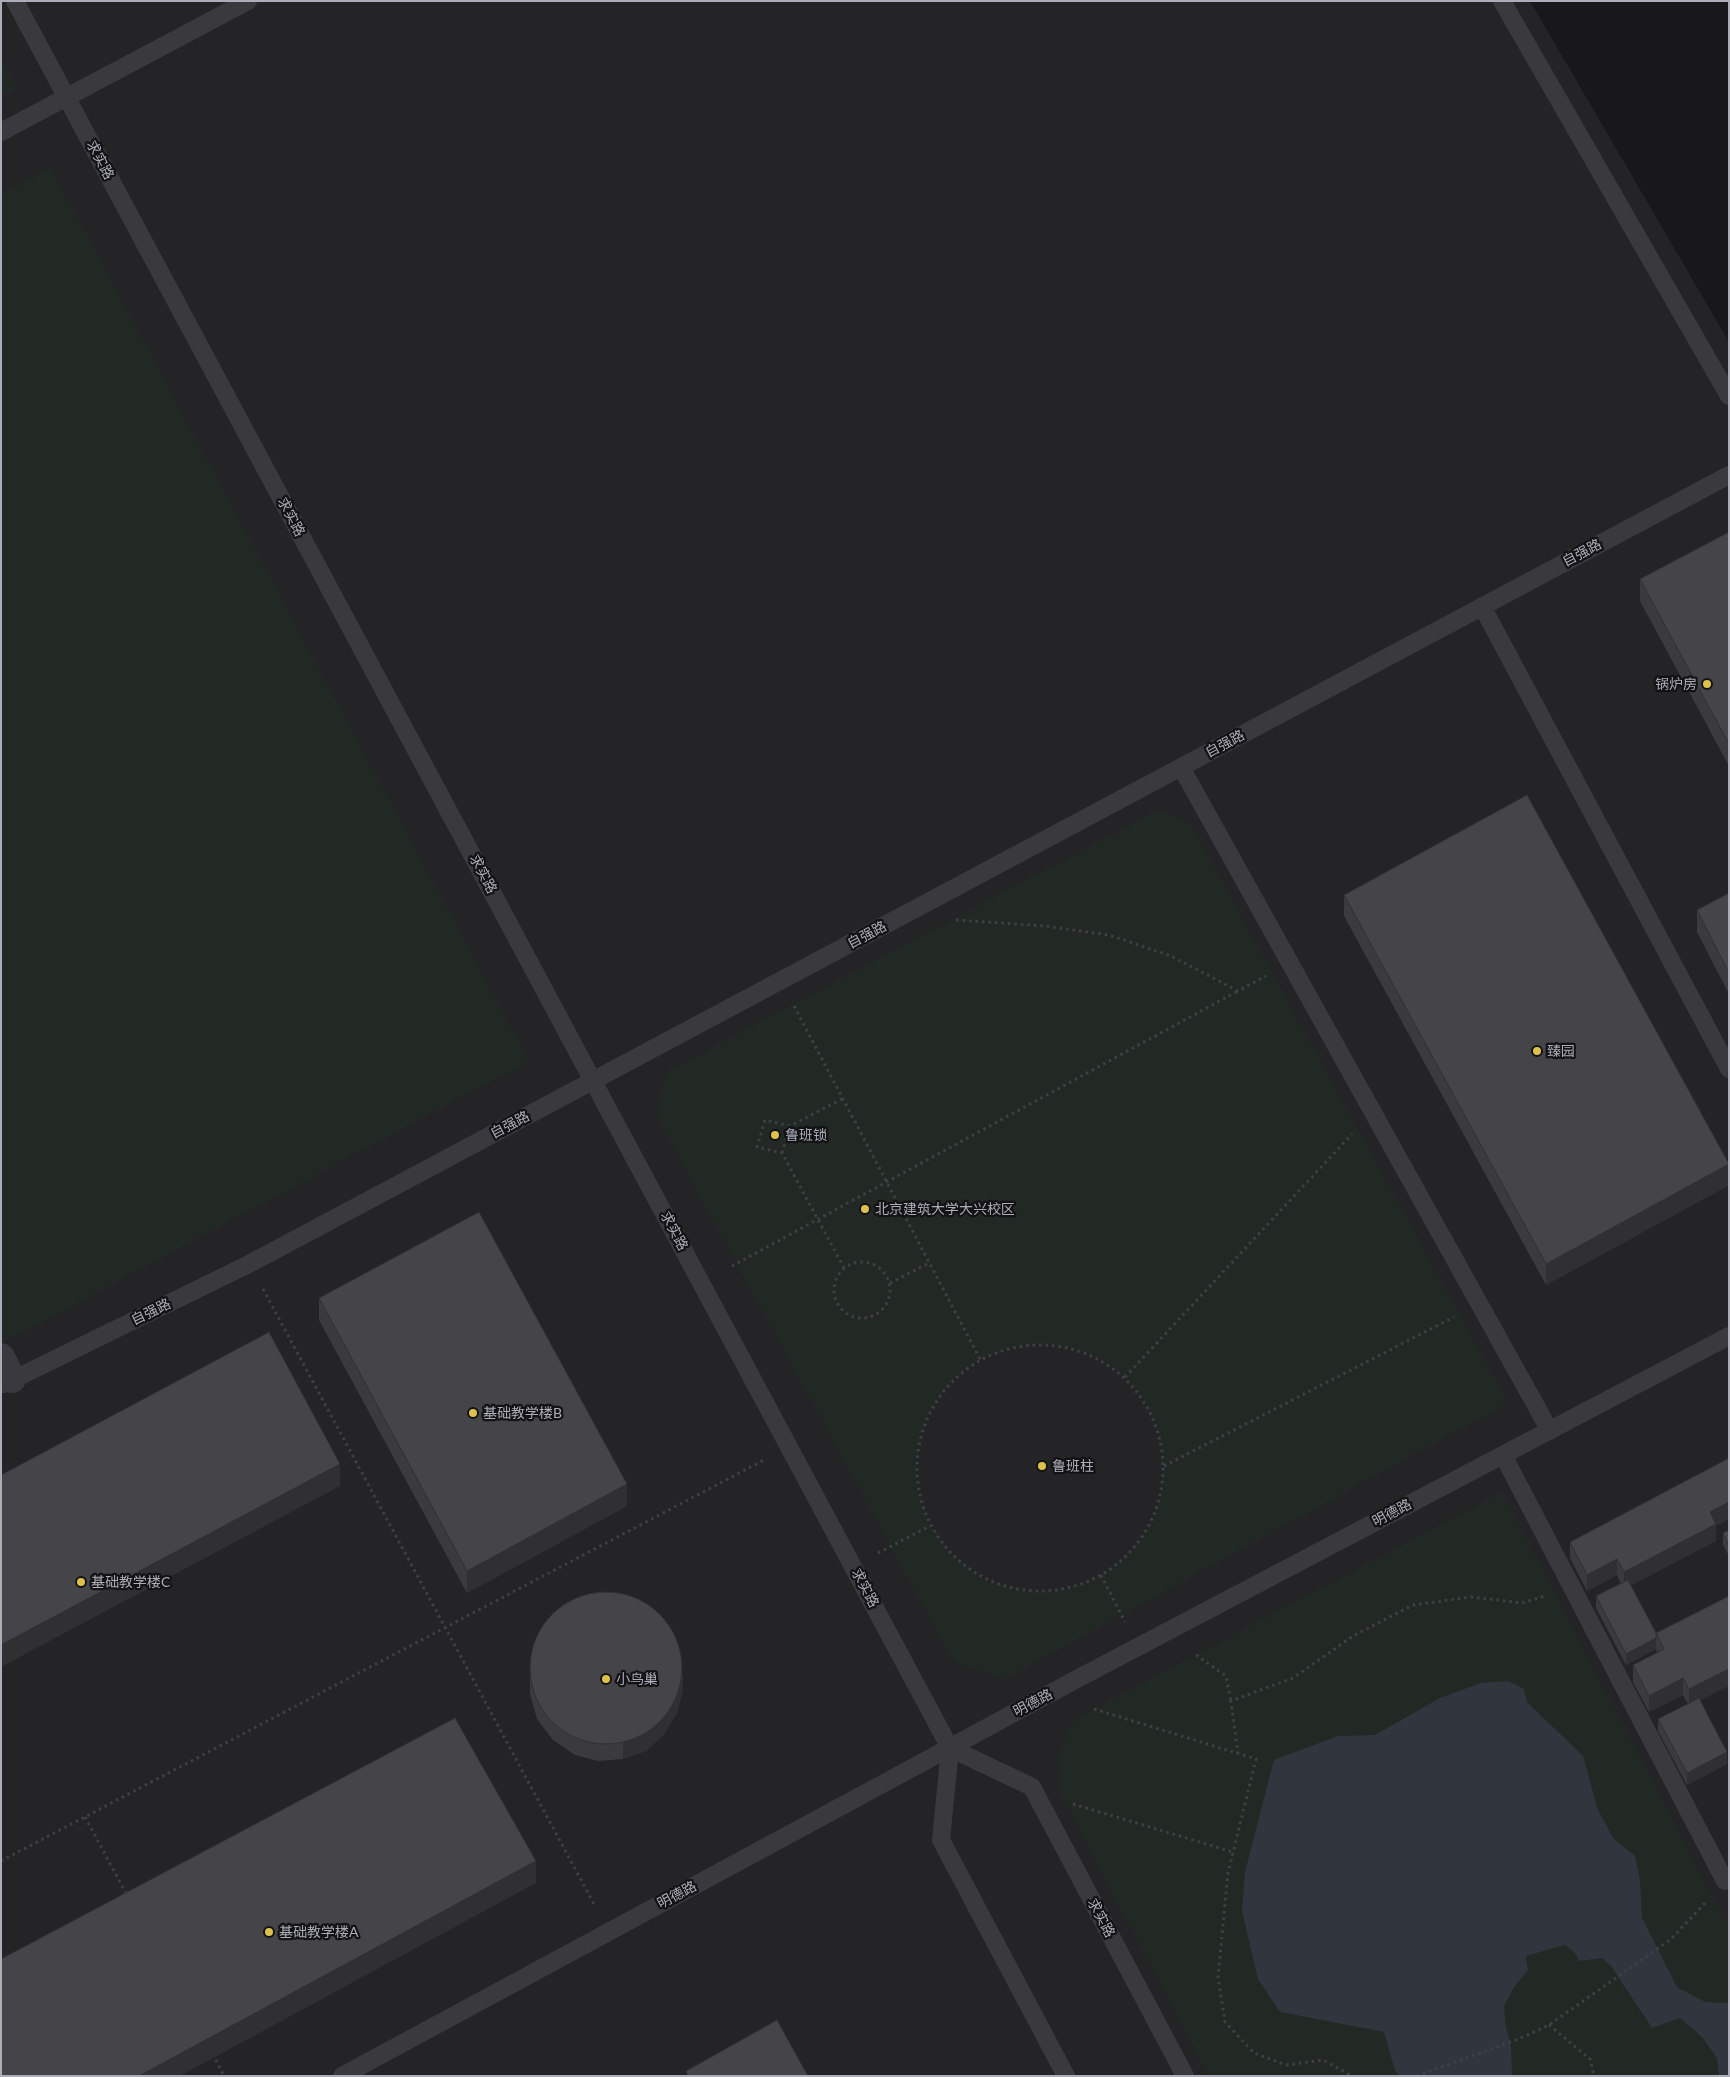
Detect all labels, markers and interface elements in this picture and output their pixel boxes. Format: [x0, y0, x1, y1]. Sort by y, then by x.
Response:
street label: 求实路 [83, 138, 117, 182]
street label: 求实路 [274, 495, 308, 539]
street label: 自强路 [1560, 536, 1604, 570]
place label: 锅炉房 [1655, 676, 1697, 692]
marker: 锅炉房 [1701, 678, 1713, 690]
street label: 自强路 [1203, 727, 1247, 761]
street label: 求实路 [466, 852, 500, 896]
street label: 自强路 [845, 918, 889, 952]
place label: 臻园 [1547, 1043, 1575, 1059]
marker: 臻园 [1531, 1045, 1543, 1057]
street label: 自强路 [488, 1108, 532, 1142]
place label: 鲁班锁 [785, 1127, 827, 1143]
marker: 鲁班锁 [769, 1129, 781, 1141]
place label: 北京建筑大学大兴校区 [875, 1201, 1015, 1217]
marker: 北京建筑大学大兴校区 [859, 1203, 871, 1215]
street label: 求实路 [657, 1209, 691, 1253]
street label: 自强路 [128, 1295, 174, 1329]
place label: 基础教学楼B [483, 1405, 562, 1421]
marker: 基础教学楼B [467, 1407, 479, 1419]
place label: 鲁班柱 [1052, 1458, 1094, 1474]
marker: 鲁班柱 [1036, 1460, 1048, 1472]
street label: 明德路 [1370, 1496, 1414, 1530]
street label: 求实路 [848, 1566, 882, 1610]
place label: 基础教学楼C [91, 1574, 170, 1590]
marker: 基础教学楼C [75, 1576, 87, 1588]
place label: 小鸟巢 [616, 1671, 658, 1687]
marker: 小鸟巢 [600, 1673, 612, 1685]
street label: 明德路 [1011, 1686, 1055, 1720]
street label: 明德路 [655, 1878, 699, 1912]
street label: 求实路 [1084, 1896, 1118, 1940]
place label: 基础教学楼A [279, 1924, 358, 1940]
marker: 基础教学楼A [263, 1926, 275, 1938]

